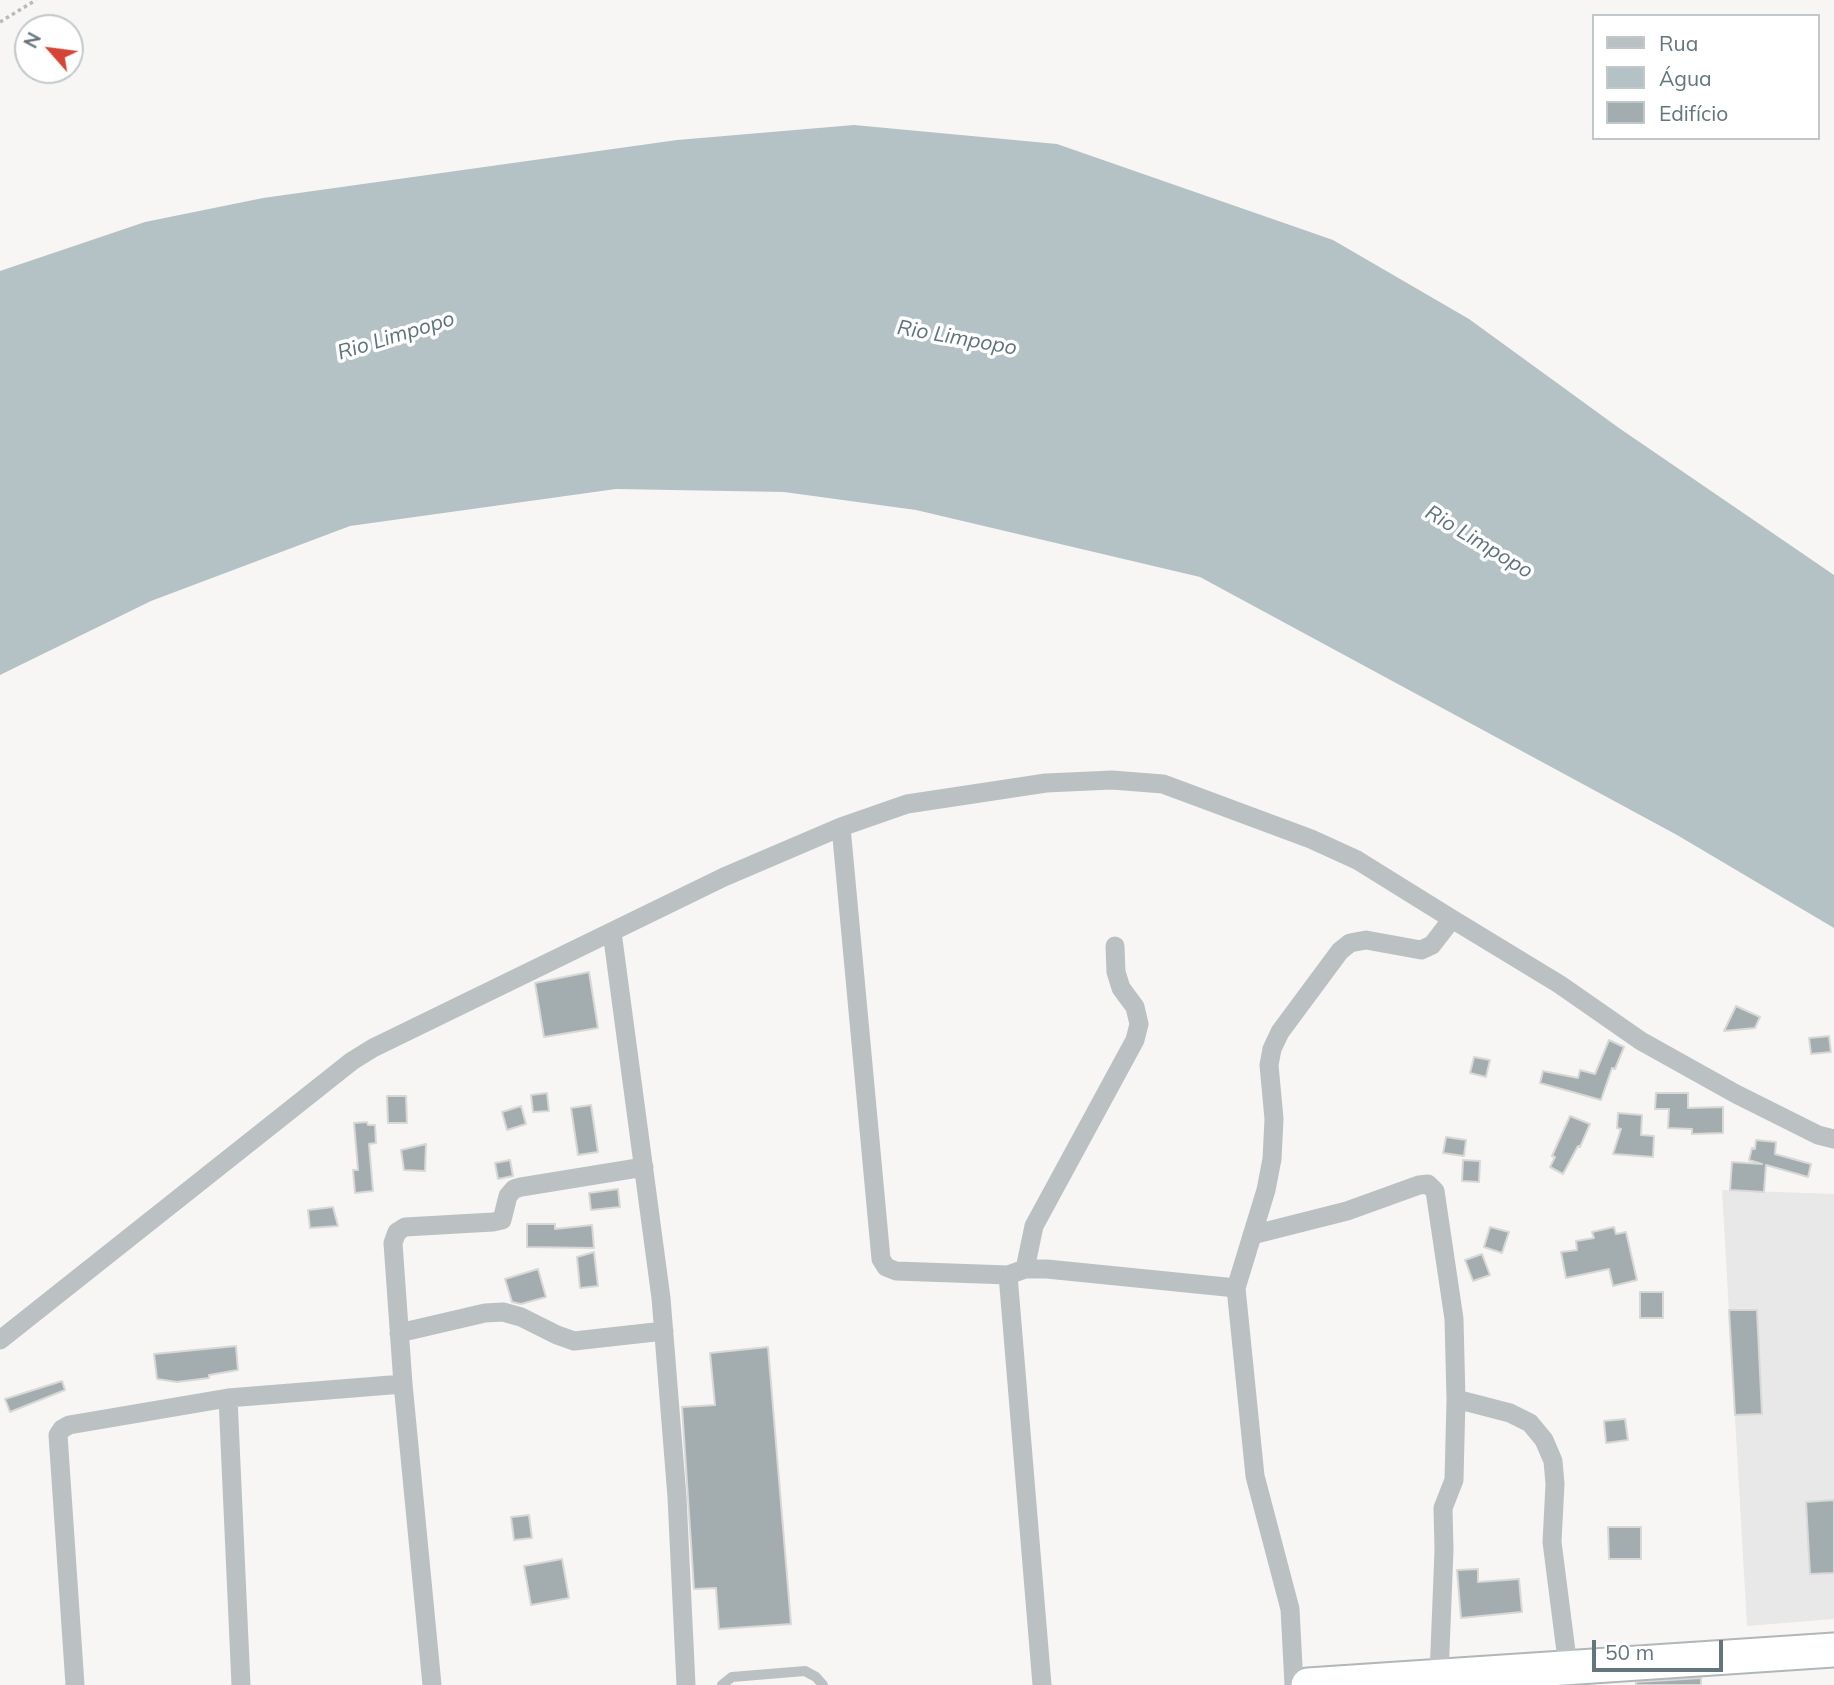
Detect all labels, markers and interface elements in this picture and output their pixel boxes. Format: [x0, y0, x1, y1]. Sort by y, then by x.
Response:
north arrow [14, 14, 84, 84]
legend [1592, 14, 1820, 140]
text: N [18, 28, 46, 52]
text: Rua [1659, 30, 1698, 56]
text: Água [1659, 65, 1712, 91]
text: Edifício [1659, 100, 1728, 126]
water label: Rio Limpopo [334, 306, 458, 366]
water label: Rio Limpopo [895, 315, 1019, 361]
water label: Rio Limpopo [1421, 500, 1537, 584]
scale bar [1596, 1626, 1727, 1670]
text: 50 m [1605, 1639, 1654, 1665]

